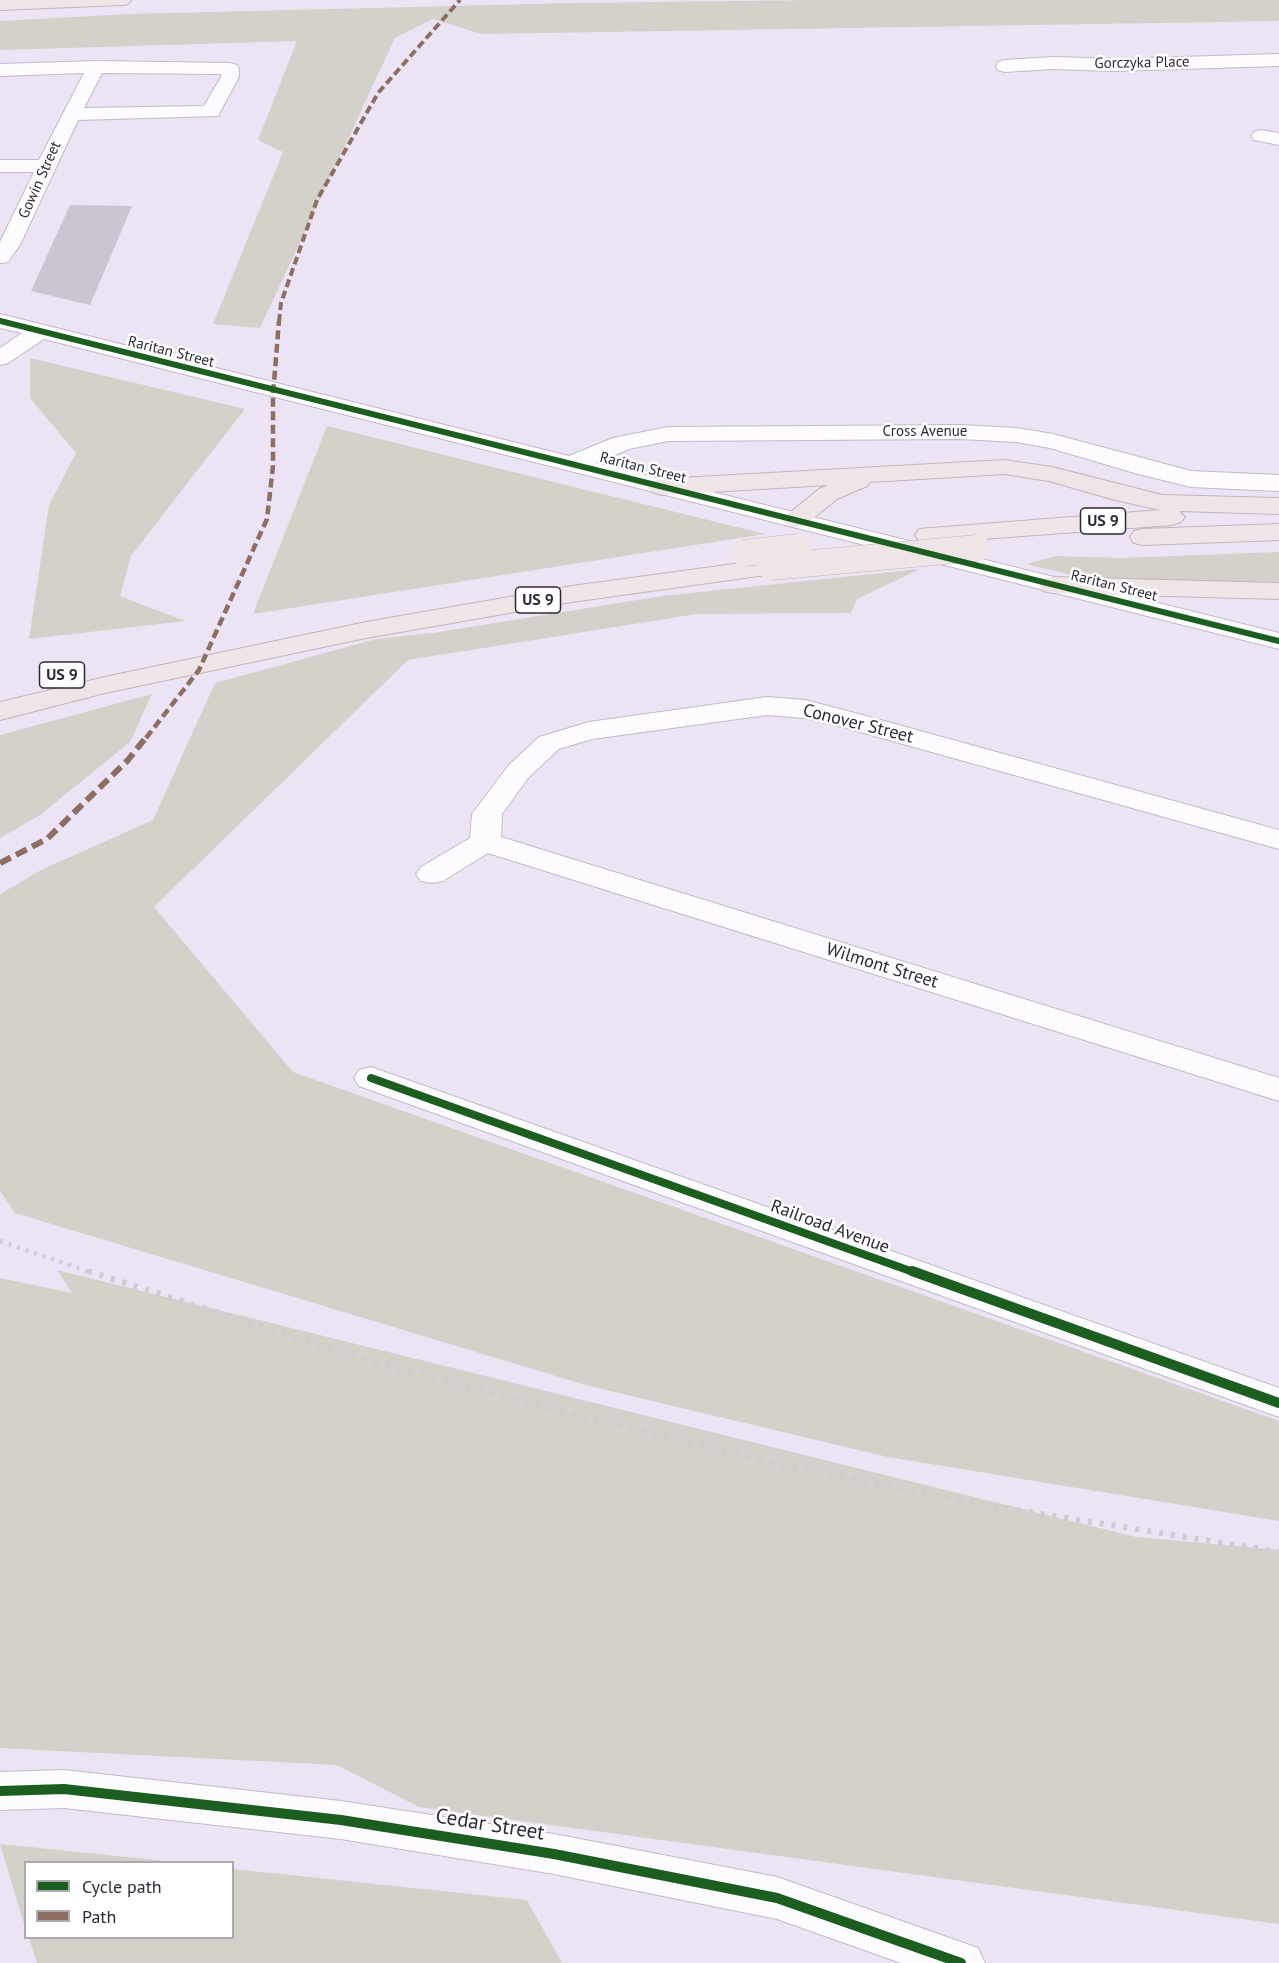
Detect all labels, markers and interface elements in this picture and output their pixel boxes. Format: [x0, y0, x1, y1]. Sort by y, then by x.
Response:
street label: Gorczyka Place [1094, 53, 1190, 73]
street label: Gowin Street [15, 139, 65, 221]
street label: Raritan Street [126, 333, 216, 371]
street label: Cross Avenue [883, 423, 967, 441]
street label: Raritan Street [598, 449, 688, 487]
road number: US 9 [1080, 508, 1126, 534]
street label: Raritan Street [1069, 567, 1159, 605]
road number: US 9 [516, 587, 560, 613]
road number: US 9 [40, 662, 84, 688]
street label: Conover Street [801, 700, 915, 748]
street label: Wilmont Street [823, 939, 941, 993]
street label: Railroad Avenue [768, 1195, 892, 1259]
street label: Cedar Street [434, 1804, 546, 1846]
legend [24, 1861, 234, 1939]
text: Cycle path [82, 1875, 162, 1898]
text: Path [82, 1905, 116, 1928]

